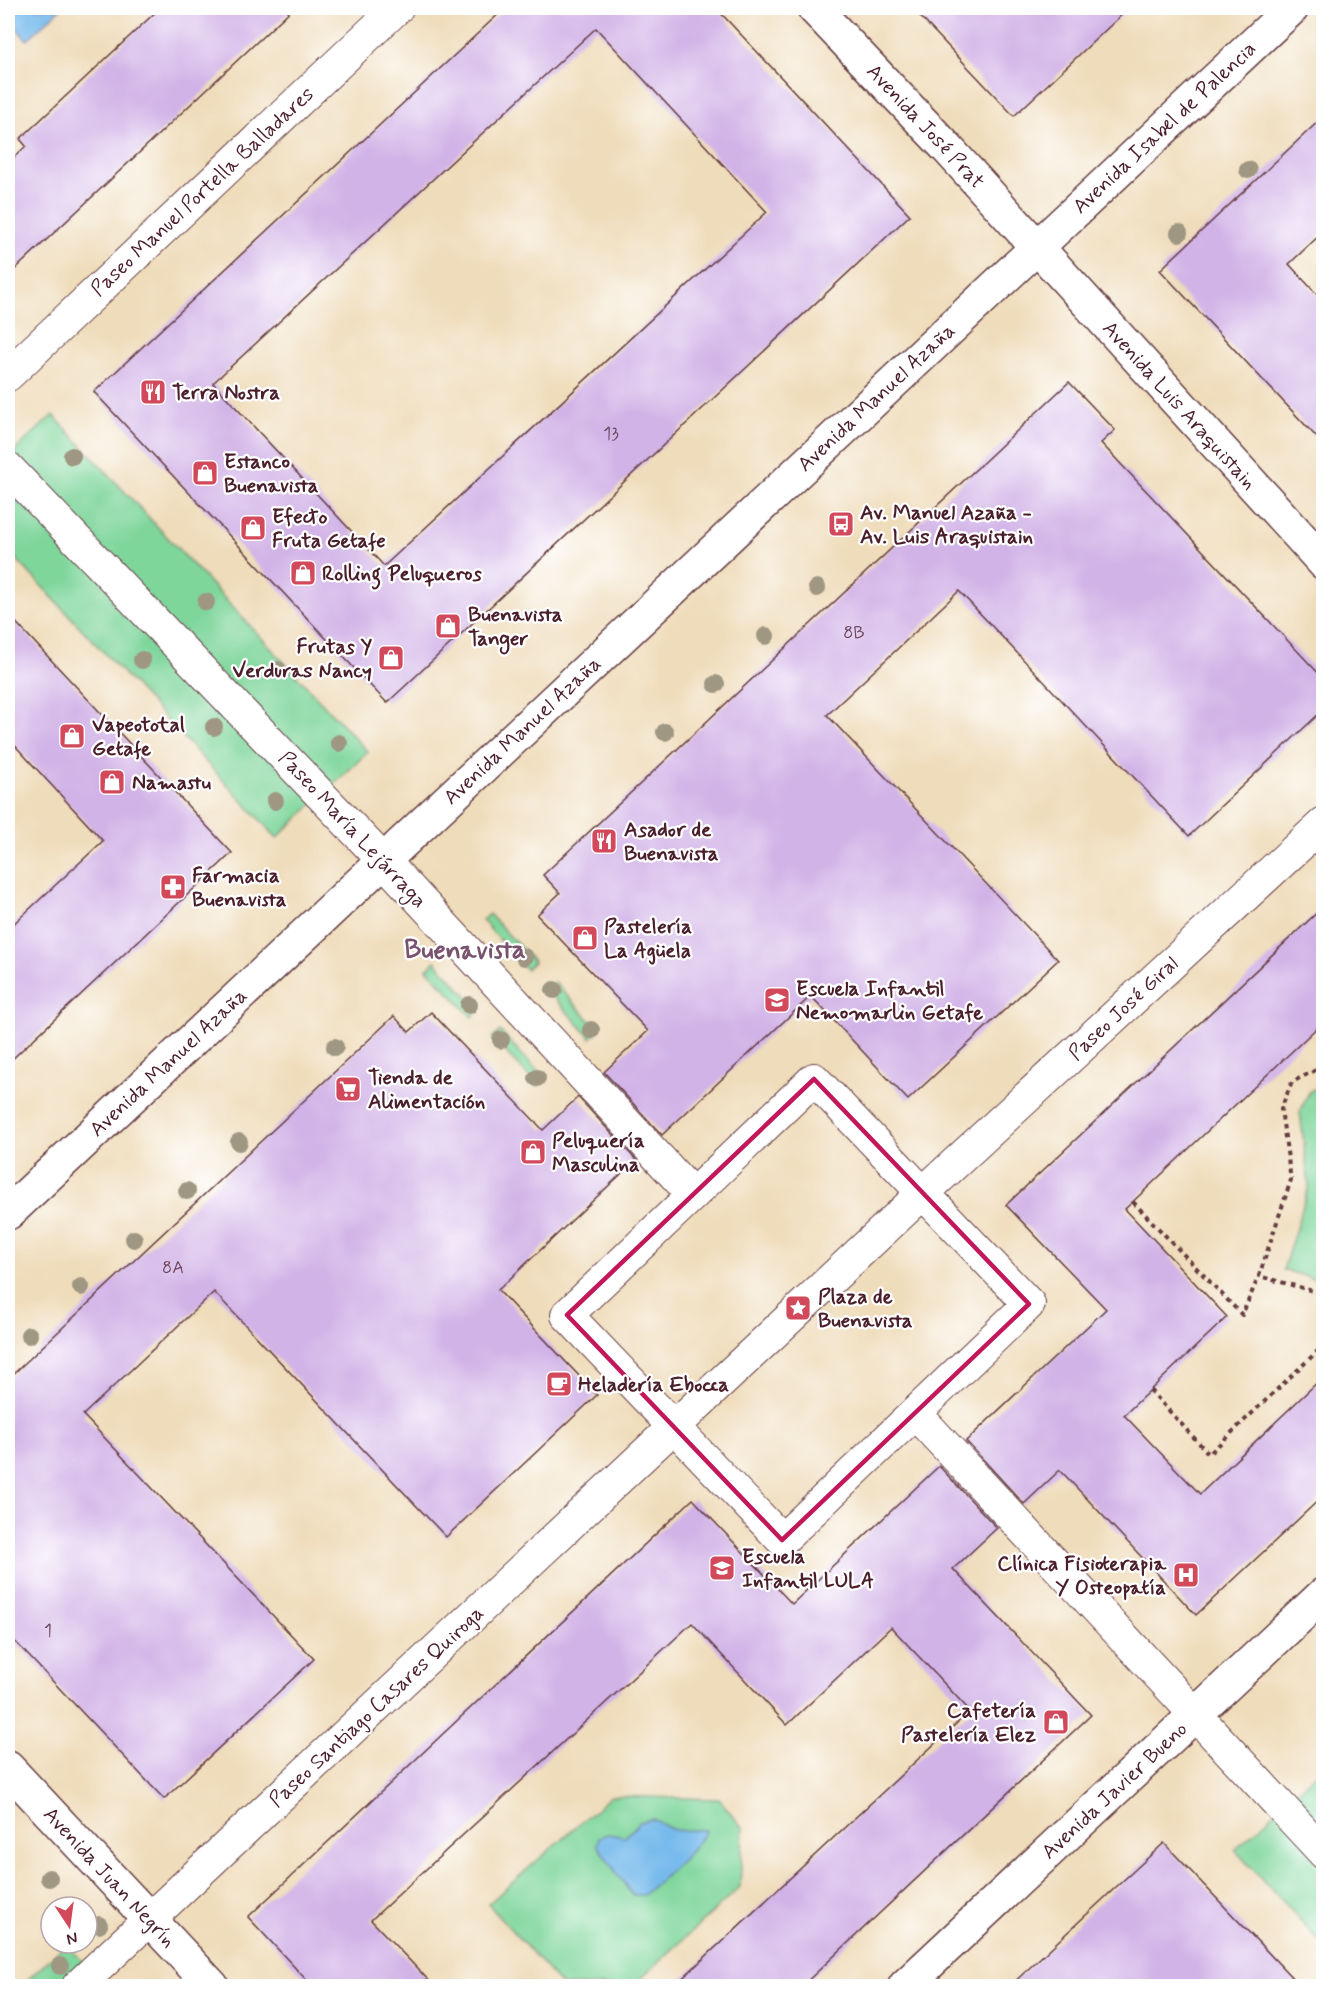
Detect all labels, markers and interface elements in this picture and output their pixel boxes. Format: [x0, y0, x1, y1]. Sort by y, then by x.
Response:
street label: Avenida Isabel de Palencia [1067, 35, 1263, 220]
street label: Avenida José Prat [860, 58, 991, 195]
street label: Paseo Manuel Portella Balladares [85, 81, 320, 303]
street label: Avenida Luis Araquistain [1096, 315, 1263, 496]
street label: Avenida Manuel Azaña [792, 317, 962, 478]
restaurant icon: Terra Nostra [138, 377, 168, 407]
place label: Terra Nostra [172, 379, 280, 407]
house number: 13 [603, 422, 619, 446]
place label: Estanco Buenavista [224, 448, 319, 500]
shop icon: Estanco Buenavista [190, 458, 220, 488]
place label: Av. Manuel Azaña - Av. Luis Araquistain [860, 499, 1033, 551]
place label: Efecto Fruta Getafe [272, 503, 386, 555]
bus stop icon: Av. Manuel Azaña - Av. Luis Araquistain [826, 509, 856, 539]
shop icon: Efecto Fruta Getafe [238, 513, 268, 543]
shop icon: Rolling Peluqueros [288, 558, 318, 588]
place label: Rolling Peluqueros [322, 560, 482, 590]
place label: Buenavista Tanger [468, 601, 563, 655]
shop icon: Buenavista Tanger [433, 611, 463, 641]
house number: 8B [843, 621, 865, 645]
place label: Frutas Y Verduras Nancy [233, 633, 372, 685]
shop icon: Frutas Y Verduras Nancy [376, 643, 406, 673]
street label: Avenida Manuel Azaña [438, 650, 608, 811]
place label: Vapeototal Getafe [92, 711, 185, 763]
shop icon: Vapeototal Getafe [57, 721, 87, 751]
street label: Paseo María Lejárraga [271, 745, 433, 915]
shop icon: Namastu [97, 767, 127, 797]
place label: Namastu [132, 769, 212, 797]
place label: Asador de Buenavista [624, 816, 719, 868]
restaurant icon: Asador de Buenavista [589, 826, 619, 856]
place label: Farmacia Buenavista [192, 862, 287, 914]
pharmacy icon: Farmacia Buenavista [158, 872, 188, 902]
place label: Pastelería La Agüela [604, 913, 692, 965]
shop icon: Pastelería La Agüela [570, 923, 600, 953]
district label: Buenavista [404, 933, 526, 968]
street label: Paseo José Giral [1063, 950, 1185, 1067]
place label: Escuela Infantil Nemomarlin Getafe [796, 975, 983, 1027]
street label: Avenida Manuel Azaña [84, 982, 254, 1143]
school or university icon: Escuela Infantil Nemomarlin Getafe [762, 985, 792, 1015]
place label: Tienda de Alimentación [368, 1064, 485, 1116]
supermarket icon: Tienda de Alimentación [333, 1074, 363, 1104]
place label: Peluquería Masculina [552, 1127, 645, 1179]
shop icon: Peluquería Masculina [518, 1137, 548, 1167]
house number: 8A [162, 1256, 184, 1280]
place label: Plaza de Buenavista [818, 1283, 913, 1335]
place icon: Plaza de Buenavista [783, 1293, 813, 1323]
cafe icon: Heladería Ebocca [544, 1369, 574, 1399]
place label: Heladería Ebocca [578, 1371, 729, 1399]
place label: Escuela Infantil LULA [742, 1543, 874, 1595]
place label: Clínica Fisioterapia Y Osteopatía [997, 1550, 1167, 1602]
school or university icon: Escuela Infantil LULA [707, 1553, 737, 1583]
hospital icon: Clínica Fisioterapia Y Osteopatía [1171, 1560, 1201, 1590]
street label: Paseo Santiago Casares Quiroga [263, 1600, 490, 1814]
house number: 1 [44, 1619, 52, 1643]
place label: Cafetería Pastelería Elez [901, 1697, 1037, 1749]
shop icon: Cafetería Pastelería Elez [1041, 1707, 1071, 1737]
street label: Avenida Javier Bueno [1036, 1716, 1194, 1866]
street label: Avenida Juan Negrín [38, 1801, 182, 1953]
north arrow [39, 1895, 99, 1955]

